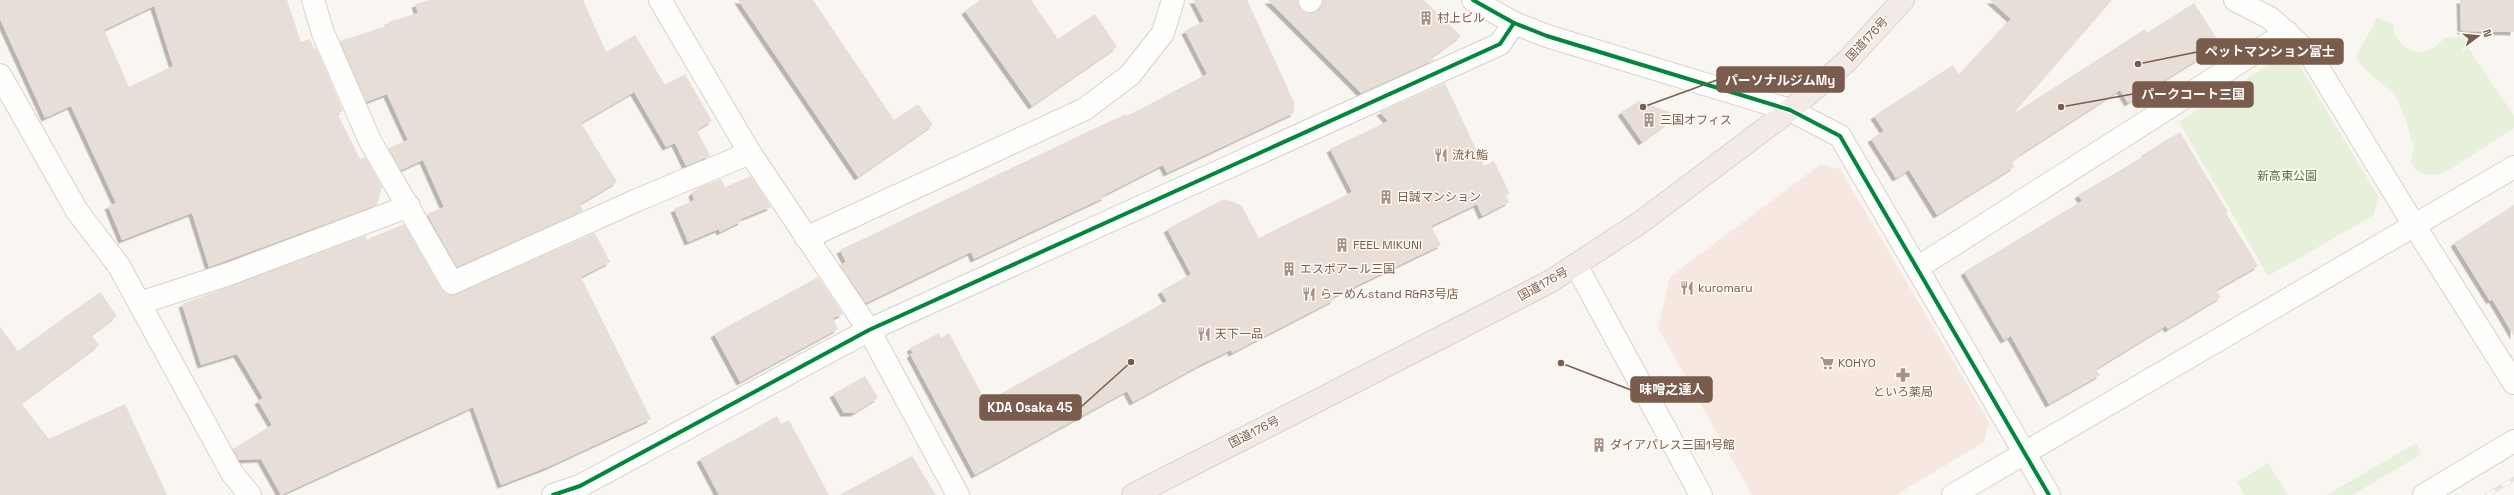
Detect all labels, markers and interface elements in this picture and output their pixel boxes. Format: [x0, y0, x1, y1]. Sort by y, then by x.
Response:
building icon: 村上ビル [1418, 10, 1434, 26]
place label: 村上ビル [1437, 10, 1485, 26]
street label: 国道176号 [1842, 13, 1892, 65]
north arrow [2458, 16, 2498, 56]
text: N [2480, 28, 2495, 39]
callout: ペットマンション富士 [2197, 39, 2343, 64]
text: ペットマンション富士 [2205, 43, 2335, 60]
callout: パーソナルジムMy [1717, 67, 1844, 92]
text: パーソナルジムMy [1725, 72, 1835, 89]
callout: パークコート三国 [2133, 82, 2253, 107]
text: パークコート三国 [2141, 86, 2245, 103]
building icon: 三国オフィス [1641, 112, 1657, 128]
place label: 三国オフィス [1660, 112, 1732, 128]
restaurant icon: 流れ鮨 [1433, 147, 1449, 163]
place label: 流れ鮨 [1452, 147, 1488, 163]
park label: 新高東公園 [2257, 168, 2317, 184]
building icon: 日誠マンション [1378, 189, 1394, 205]
place label: 日誠マンション [1397, 189, 1481, 205]
building icon: FEEL MIKUNI [1334, 237, 1350, 253]
place label: FEEL MIKUNI [1353, 237, 1422, 253]
building icon: エスポアール三国 [1281, 261, 1297, 277]
place label: エスポアール三国 [1300, 261, 1395, 277]
street label: 国道176号 [1515, 264, 1571, 304]
restaurant icon: kuromaru [1679, 280, 1695, 296]
place label: kuromaru [1698, 280, 1753, 296]
restaurant icon: らーめんstand R&R3号店 [1301, 286, 1317, 302]
place label: らーめんstand R&R3号店 [1320, 286, 1458, 302]
restaurant icon: 天下一品 [1196, 326, 1212, 342]
place label: 天下一品 [1215, 326, 1263, 342]
supermarket icon: KOHYO [1819, 355, 1835, 371]
place label: KOHYO [1838, 355, 1876, 371]
pharmacy icon: といろ薬局 [1895, 367, 1911, 383]
callout: 味噌之達人 [1631, 377, 1712, 402]
text: 味噌之達人 [1639, 381, 1705, 398]
place label: といろ薬局 [1873, 384, 1933, 400]
callout: KDA Osaka 45 [980, 395, 1081, 420]
text: KDA Osaka 45 [987, 399, 1073, 416]
street label: 国道176号 [1226, 412, 1282, 452]
building icon: ダイアパレス三国1号館 [1591, 437, 1607, 453]
place label: ダイアパレス三国1号館 [1610, 437, 1735, 453]

